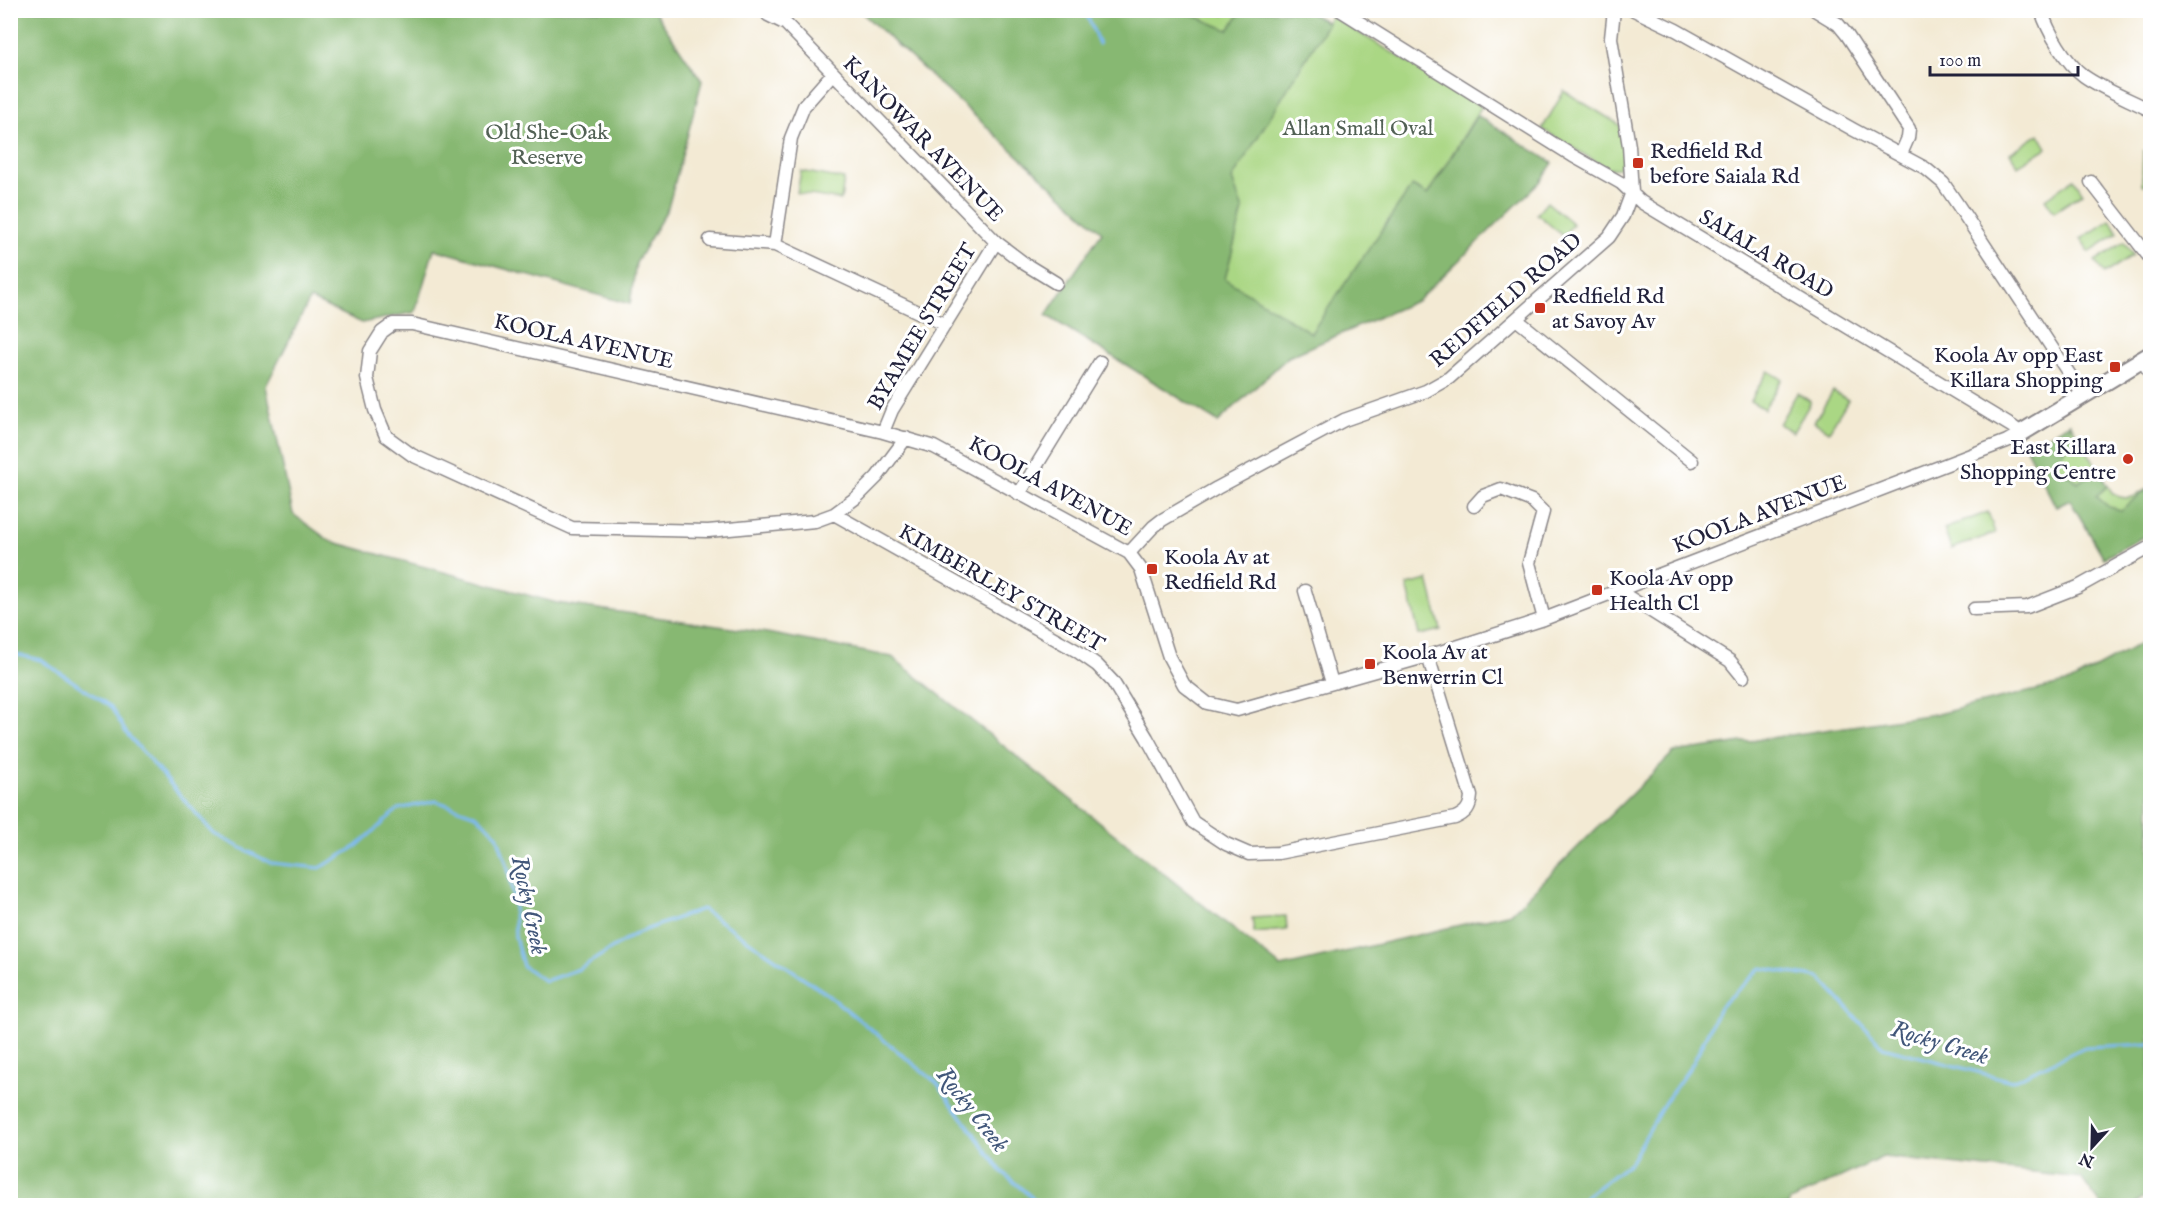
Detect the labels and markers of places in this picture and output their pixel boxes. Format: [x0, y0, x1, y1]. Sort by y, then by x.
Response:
place label: Redfield Rd before Saiala Rd [1650, 138, 1800, 191]
marker: Redfield Rd before Saiala Rd [1631, 156, 1645, 170]
place label: Redfield Rd at Savoy Av [1552, 283, 1664, 336]
marker: Redfield Rd at Savoy Av [1533, 301, 1547, 315]
place label: Koola Av opp East Killara Shopping [1934, 342, 2104, 395]
marker: Koola Av opp East Killara Shopping [2108, 360, 2122, 374]
place label: East Killara Shopping Centre [1960, 434, 2116, 487]
marker: East Killara Shopping Centre [2121, 452, 2135, 466]
place label: Koola Av at Redfield Rd [1164, 544, 1276, 597]
marker: Koola Av at Redfield Rd [1145, 562, 1159, 576]
place label: Koola Av opp Health Cl [1609, 565, 1734, 618]
marker: Koola Av opp Health Cl [1590, 583, 1604, 597]
place label: Koola Av at Benwerrin Cl [1382, 639, 1503, 692]
marker: Koola Av at Benwerrin Cl [1363, 657, 1377, 671]

